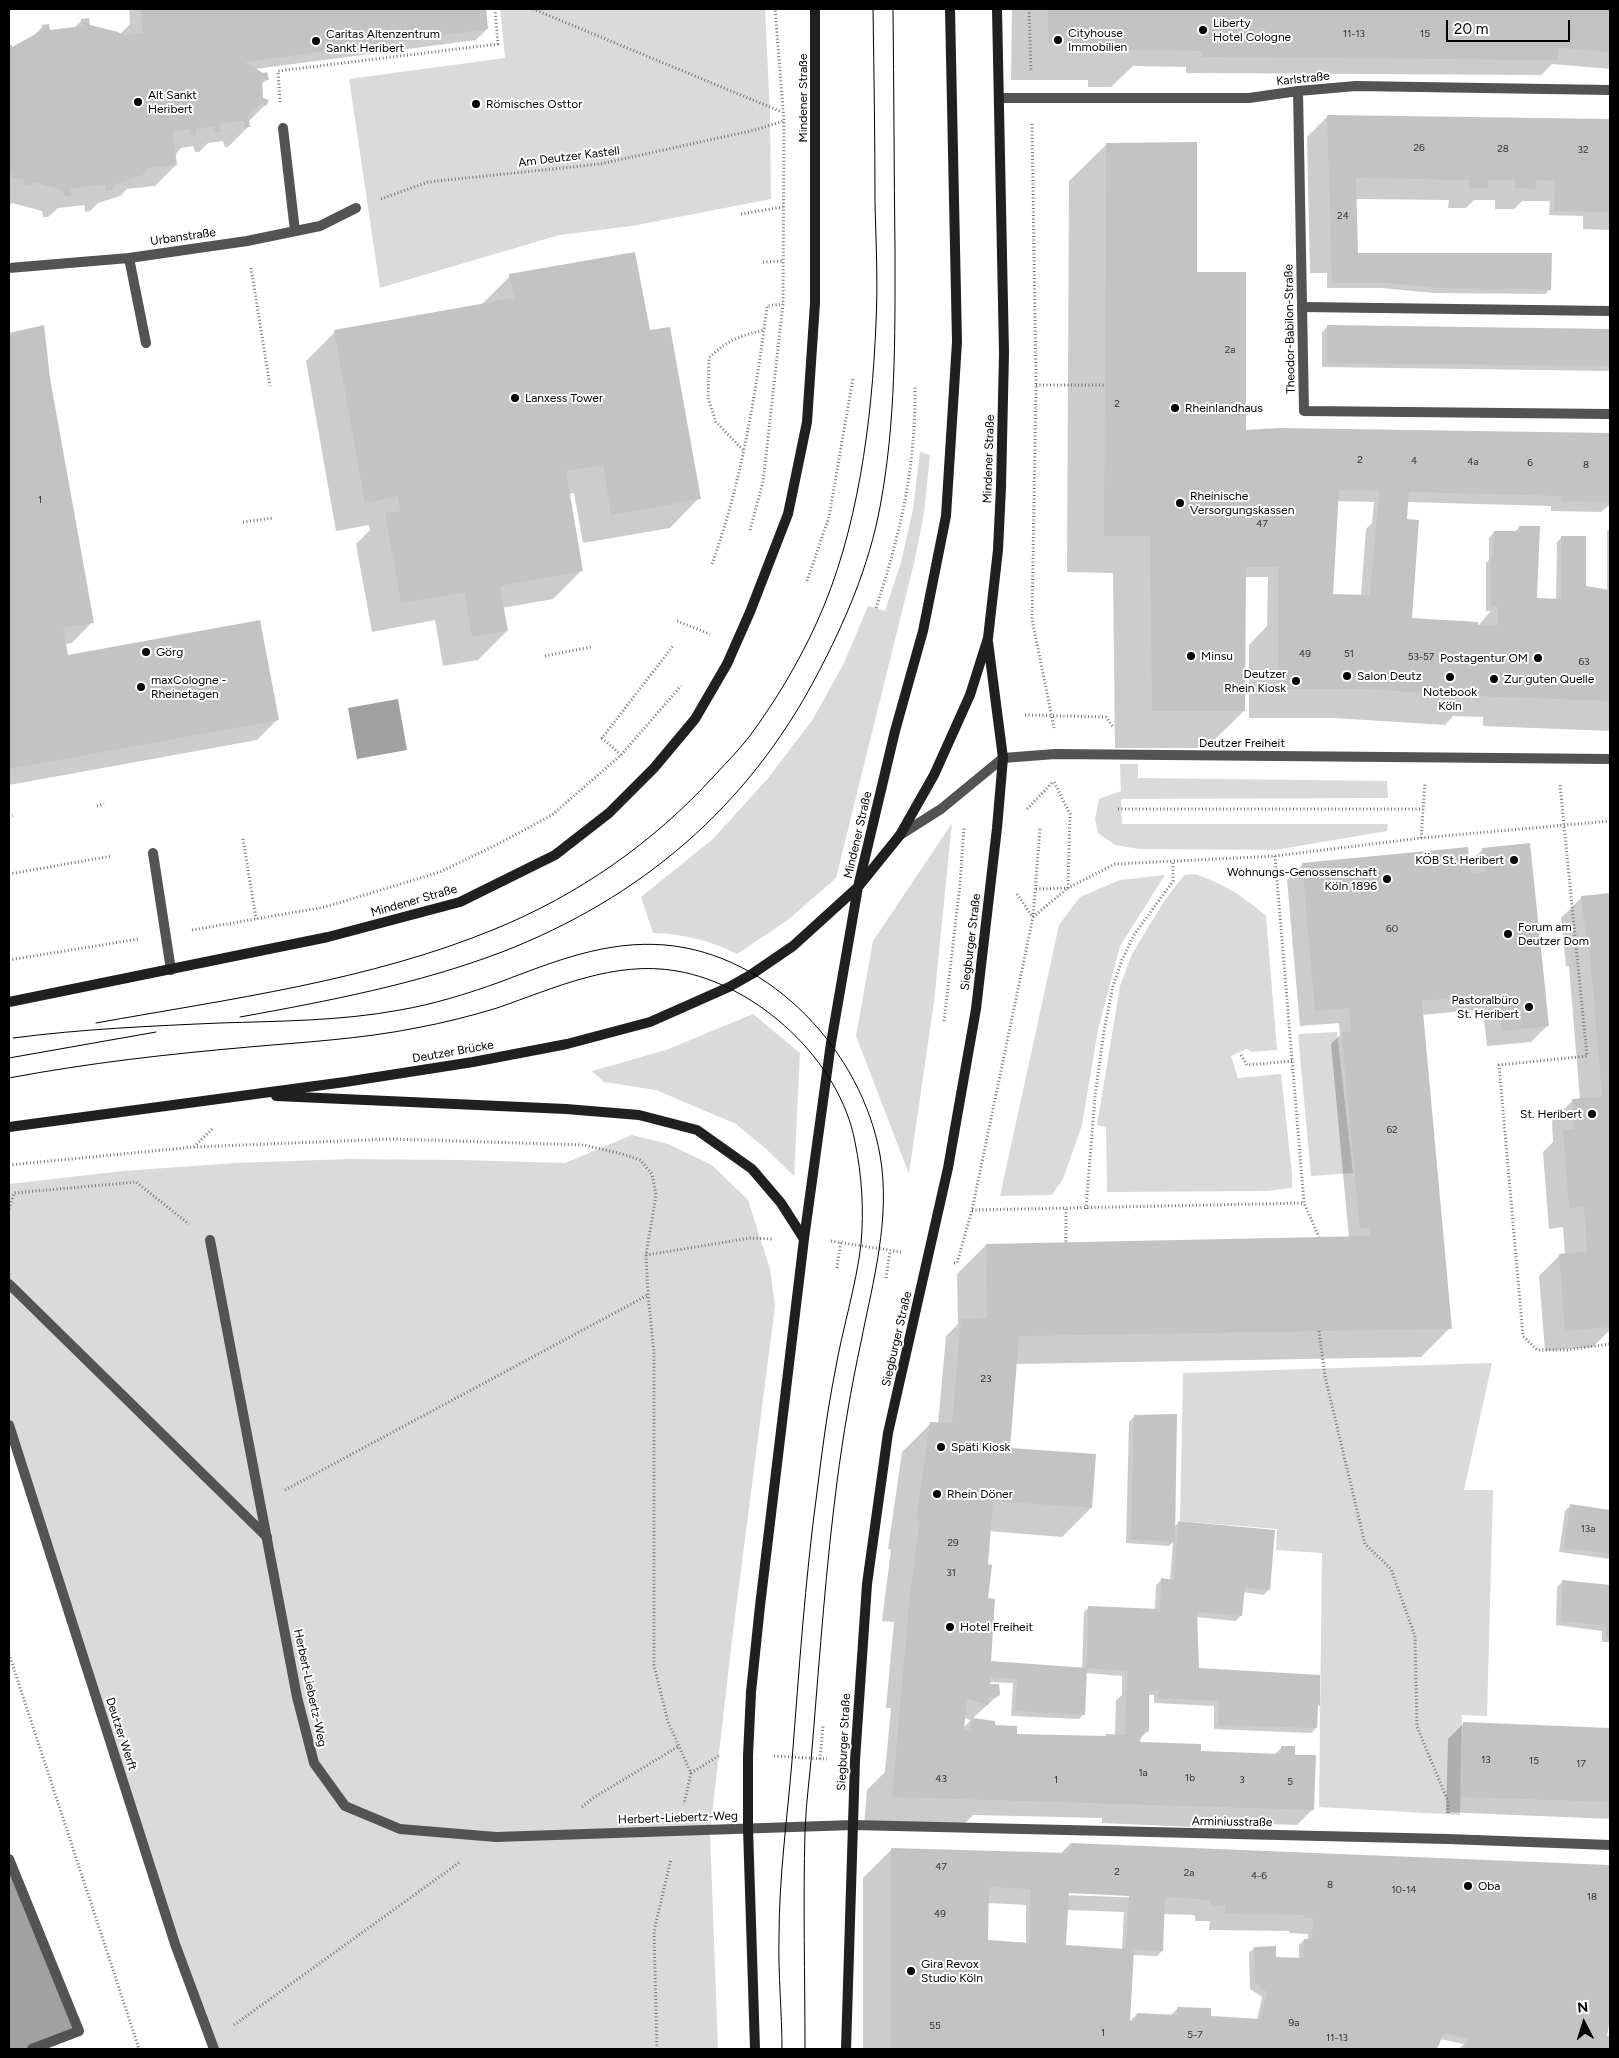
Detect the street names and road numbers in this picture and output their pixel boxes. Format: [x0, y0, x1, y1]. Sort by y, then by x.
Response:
street label: Mindener Straße [796, 54, 810, 142]
street label: Karlstraße [1276, 69, 1330, 89]
street label: Am Deutzer Kastell [517, 144, 621, 170]
street label: Urbanstraße [149, 225, 217, 249]
street label: Theodor-Babilon-Straße [1282, 264, 1298, 394]
street label: Mindener Straße [980, 414, 998, 504]
street label: Deutzer Freiheit [1199, 736, 1285, 750]
street label: Mindener Straße [841, 790, 875, 880]
street label: Mindener Straße [369, 882, 459, 920]
street label: Siegburger Straße [958, 893, 984, 991]
street label: Deutzer Brücke [411, 1038, 495, 1066]
street label: Siegburger Straße [879, 1290, 915, 1388]
street label: Herbert-Liebertz-Weg [290, 1628, 330, 1748]
street label: Siegburger Straße [834, 1693, 854, 1791]
street label: Deutzer Werft [102, 1696, 140, 1772]
street label: Herbert-Liebertz-Weg [618, 1809, 738, 1827]
street label: Arminiusstraße [1192, 1814, 1272, 1830]

